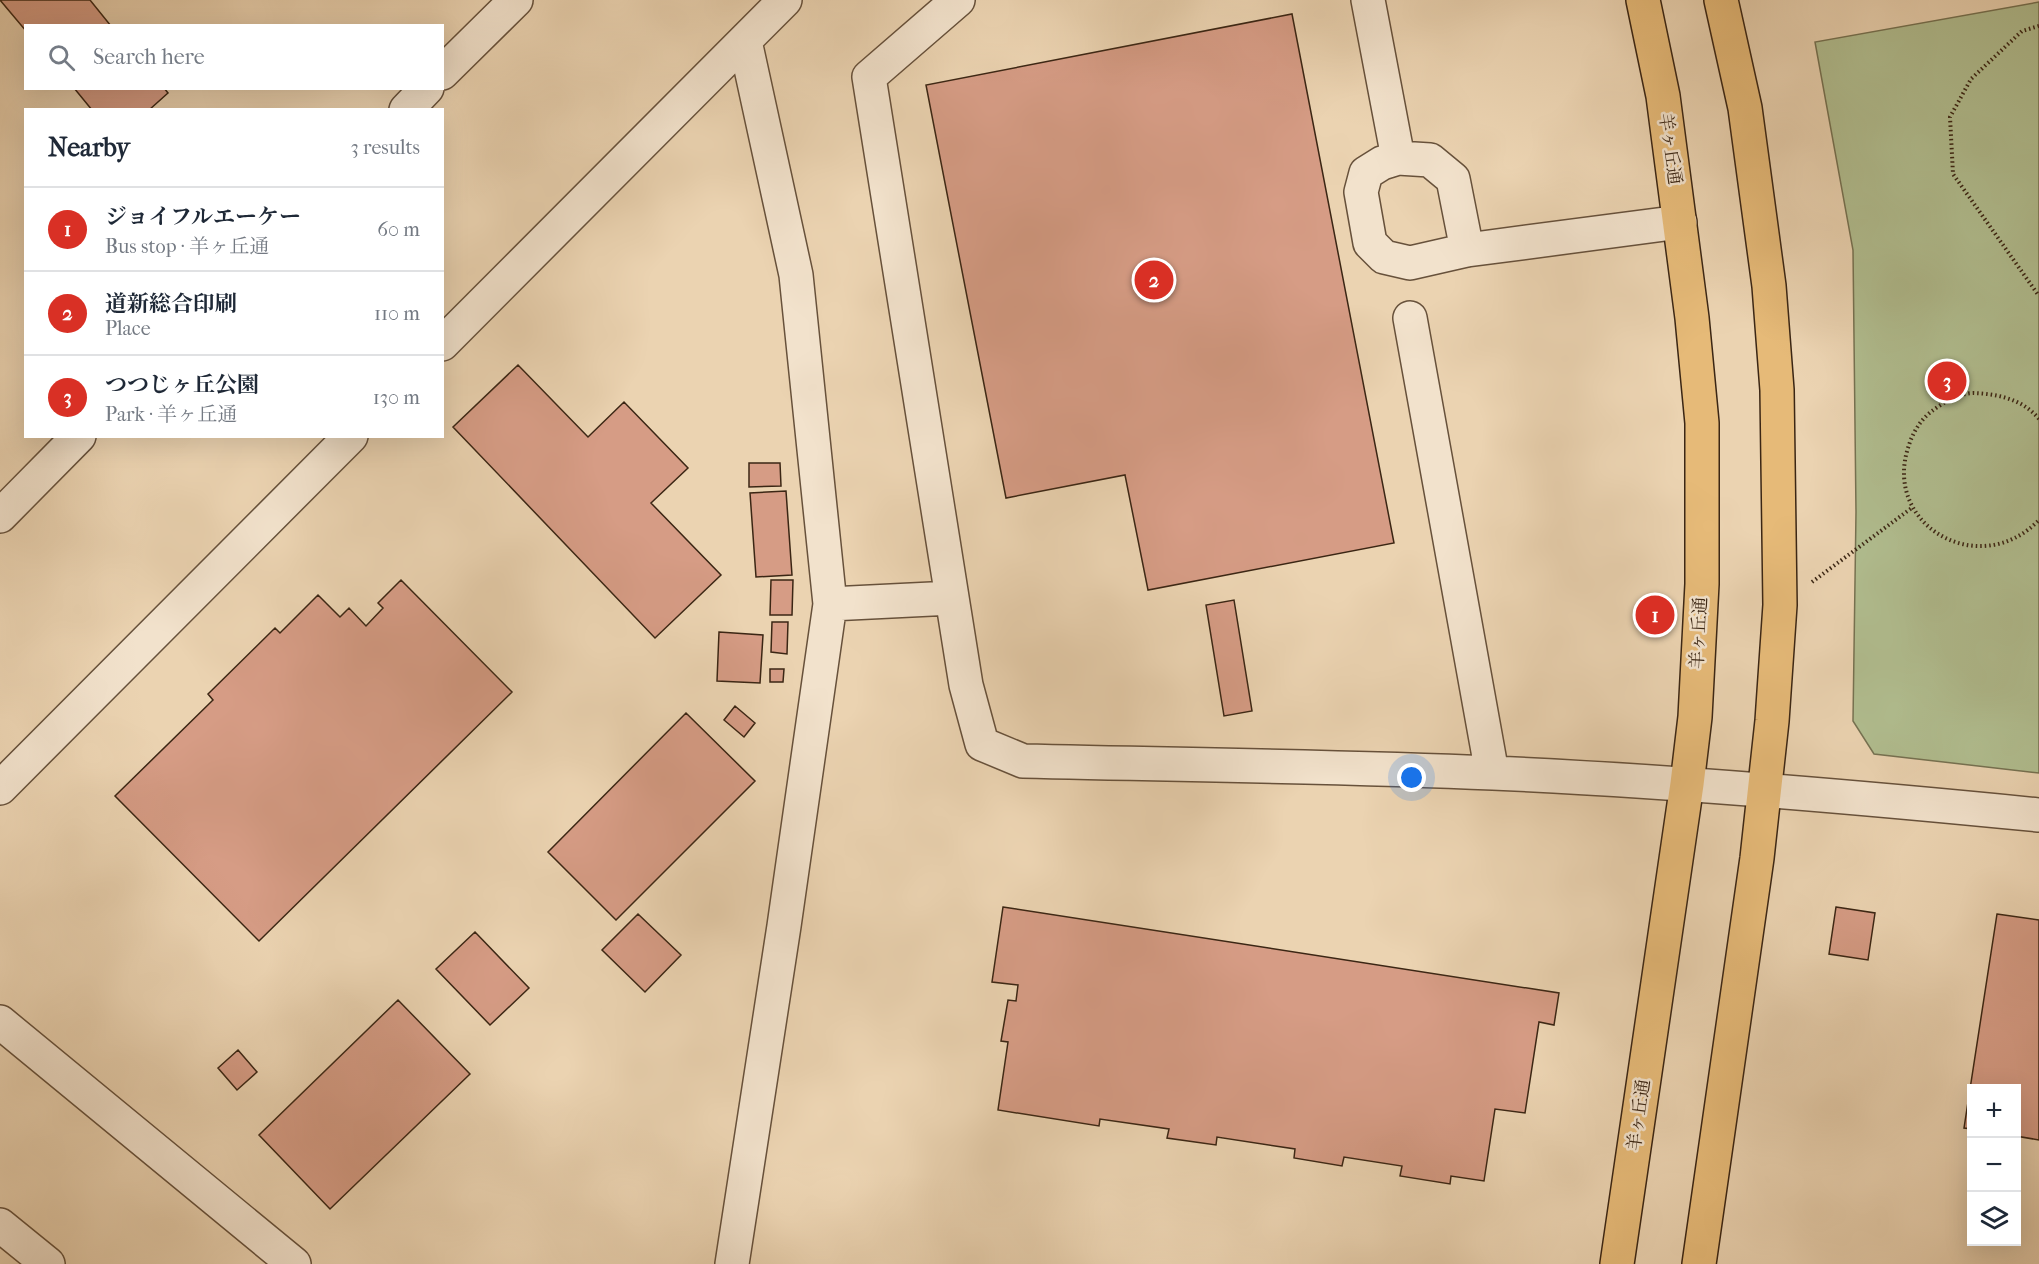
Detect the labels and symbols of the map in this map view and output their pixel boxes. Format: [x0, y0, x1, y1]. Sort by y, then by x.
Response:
street label: 羊ヶ丘通 [1655, 112, 1685, 186]
pin: 2 [1134, 258, 1174, 302]
pin: 3 [1928, 358, 1966, 404]
pin: 1 [1636, 592, 1674, 638]
street label: 羊ヶ丘通 [1687, 596, 1711, 670]
your location [1397, 763, 1426, 792]
street label: 羊ヶ丘通 [1624, 1078, 1654, 1152]

